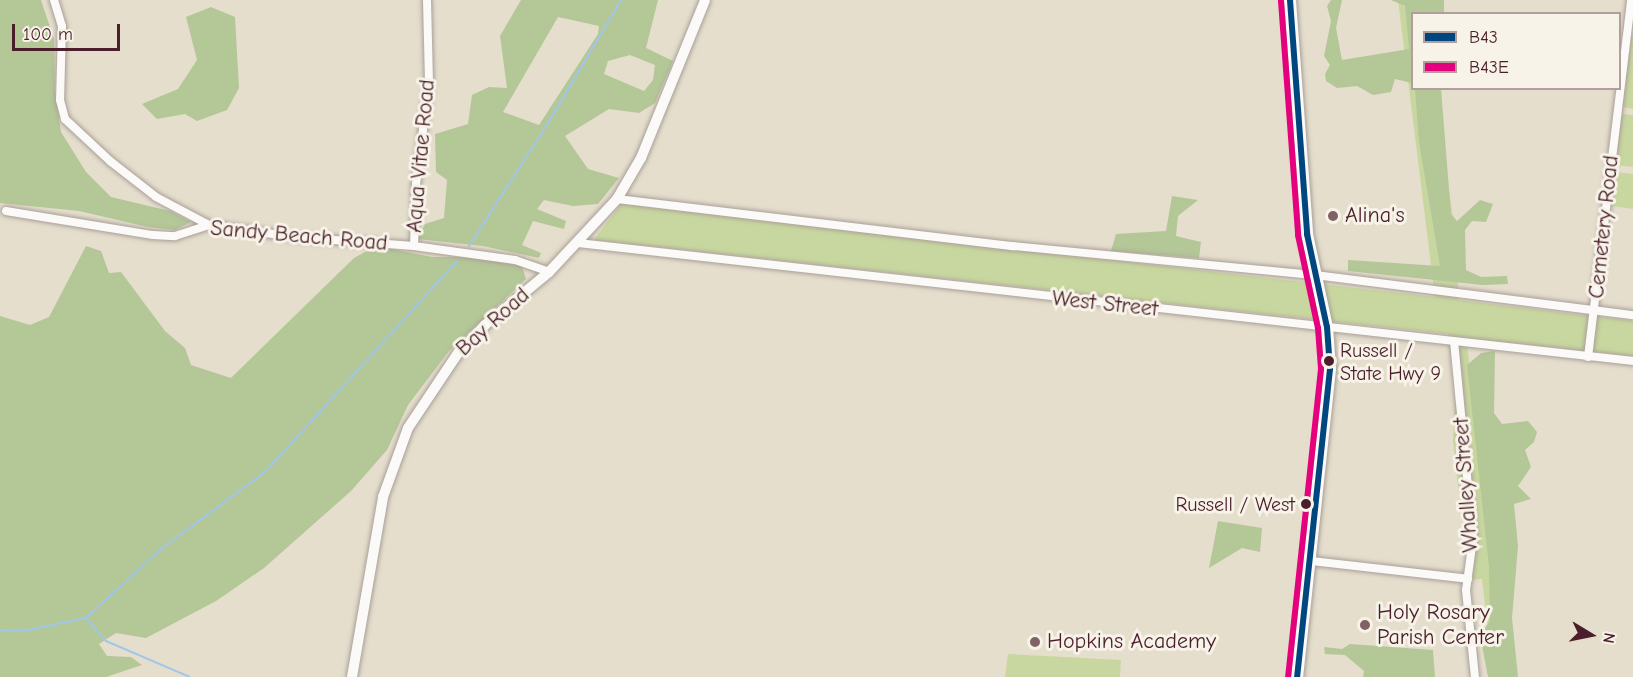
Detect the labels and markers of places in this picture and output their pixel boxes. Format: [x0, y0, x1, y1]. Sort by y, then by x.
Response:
place label: Alina's [1345, 203, 1405, 229]
marker: Alina's [1326, 209, 1340, 223]
place label: Russell / State Hwy 9 [1340, 338, 1441, 385]
marker: Russell / State Hwy 9 [1323, 355, 1335, 367]
place label: Russell / West [1175, 492, 1295, 516]
marker: Russell / West [1300, 498, 1312, 510]
place label: Holy Rosary Parish Center [1377, 599, 1504, 650]
marker: Holy Rosary Parish Center [1358, 618, 1372, 632]
place label: Hopkins Academy [1047, 629, 1216, 655]
marker: Hopkins Academy [1028, 635, 1042, 649]

